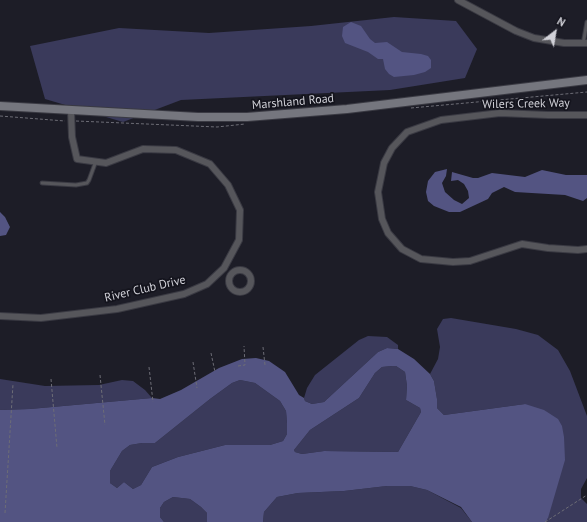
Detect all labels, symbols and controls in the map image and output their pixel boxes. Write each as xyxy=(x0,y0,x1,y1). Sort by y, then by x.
north arrow xyxy=(535,12,575,52)
text: N xyxy=(554,14,568,30)
street label: Marshland Road xyxy=(251,91,335,113)
street label: Wilers Creek Way xyxy=(482,96,570,112)
street label: River Club Drive xyxy=(103,273,187,305)

